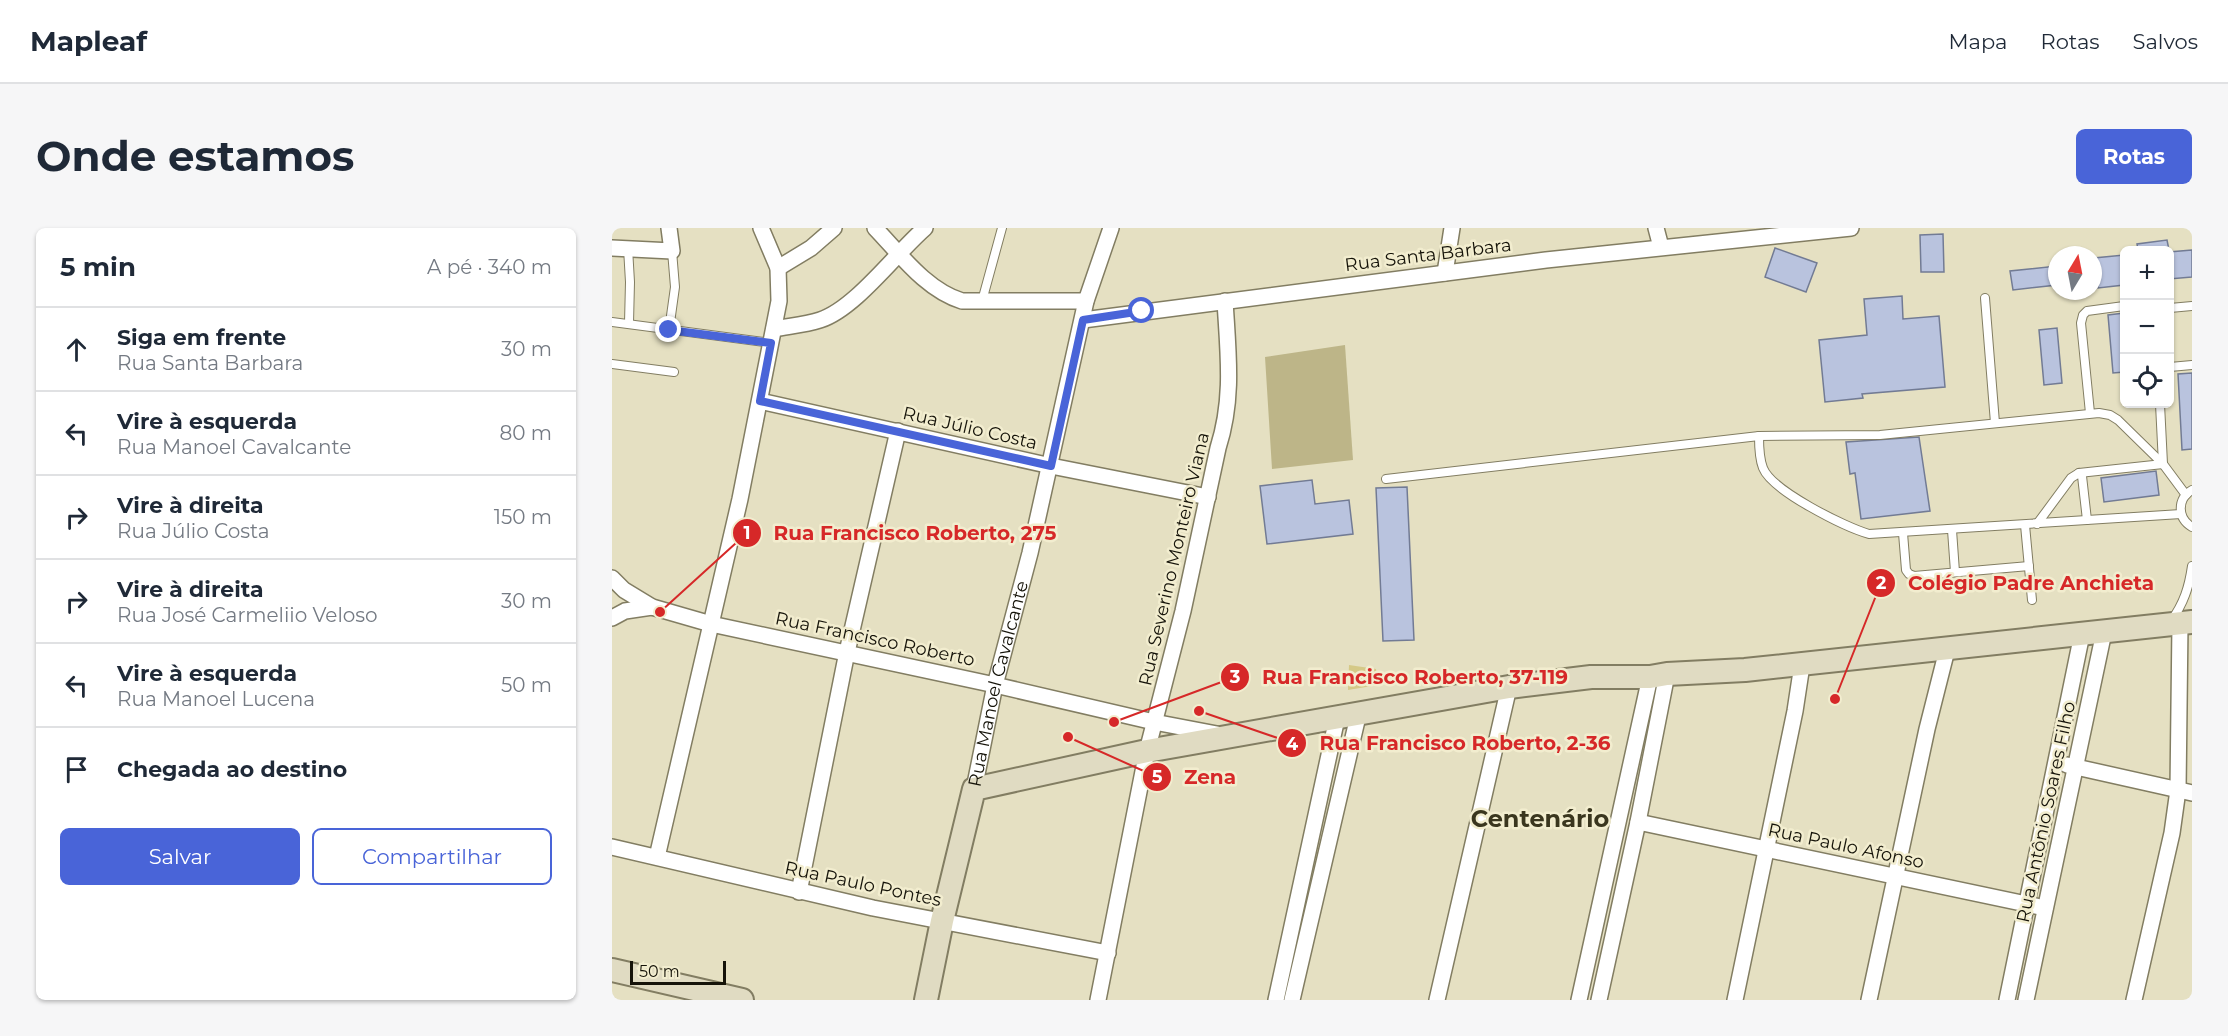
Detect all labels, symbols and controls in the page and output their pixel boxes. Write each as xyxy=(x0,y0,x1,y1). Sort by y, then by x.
text: Mapleaf xyxy=(30,24,147,58)
text: Mapa xyxy=(1948,29,2007,54)
text: Rotas xyxy=(2040,29,2100,54)
text: Salvos xyxy=(2133,29,2198,54)
button: Rotas xyxy=(2076,129,2192,184)
text: Onde estamos xyxy=(36,130,354,182)
street label: Rua Santa Barbara xyxy=(1343,234,1513,276)
north arrow xyxy=(2048,246,2102,300)
map controls xyxy=(2120,246,2174,408)
button: + xyxy=(2120,246,2174,300)
text: 5 min xyxy=(60,251,136,283)
text: A pé · 340 m xyxy=(427,255,552,279)
route start xyxy=(1128,297,1154,323)
button: − xyxy=(2120,300,2174,354)
route end xyxy=(655,316,681,342)
text: Siga em frente xyxy=(117,324,286,351)
icon: ahead xyxy=(60,333,93,366)
text: 30 m xyxy=(501,337,552,361)
text: Rua Santa Barbara xyxy=(117,351,303,375)
button: locate xyxy=(2120,354,2174,408)
street label: Rua Júlio Costa xyxy=(901,402,1039,454)
text: Vire à esquerda xyxy=(117,408,297,435)
icon: left xyxy=(60,417,93,450)
text: 80 m xyxy=(500,421,552,445)
street label: Rua Severino Monteiro Viana xyxy=(1134,430,1214,688)
text: Rua Manoel Cavalcante xyxy=(117,435,351,459)
text: Vire à direita xyxy=(117,492,264,519)
icon: right xyxy=(60,501,93,534)
text: 150 m xyxy=(494,505,552,529)
callout: Rua Francisco Roberto, 275 xyxy=(732,514,1069,552)
text: Rua Júlio Costa xyxy=(117,519,270,543)
text: Rua Francisco Roberto, 275 xyxy=(773,521,1057,545)
text: 1 xyxy=(743,522,751,544)
callout: Colégio Padre Anchieta xyxy=(1866,564,2166,602)
text: Colégio Padre Anchieta xyxy=(1908,571,2154,595)
text: 2 xyxy=(1876,572,1887,594)
text: Vire à direita xyxy=(117,576,264,603)
street label: Rua Manoel Cavalcante xyxy=(964,578,1033,789)
icon: right xyxy=(60,585,93,618)
text: 30 m xyxy=(501,589,552,613)
text: Rua José Carmeliio Veloso xyxy=(117,603,378,627)
street label: Rua Francisco Roberto xyxy=(773,607,977,671)
callout: Rua Francisco Roberto, 37-119 xyxy=(1220,658,1580,696)
text: Vire à esquerda xyxy=(117,660,297,687)
text: Rua Francisco Roberto, 37-119 xyxy=(1262,665,1568,689)
text: 3 xyxy=(1229,666,1241,688)
icon: left xyxy=(60,669,93,702)
text: 50 m xyxy=(501,673,552,697)
text: Rua Manoel Lucena xyxy=(117,687,315,711)
street label: Rua Antônio Soares Filho xyxy=(2012,699,2080,925)
callout: Rua Francisco Roberto, 2-36 xyxy=(1277,724,1622,762)
text: Rua Francisco Roberto, 2-36 xyxy=(1320,731,1611,755)
text: 4 xyxy=(1286,733,1299,755)
icon: arrive xyxy=(60,753,93,786)
text: Chegada ao destino xyxy=(117,756,347,783)
callout: Zena xyxy=(1142,758,1248,796)
text: Zena xyxy=(1184,765,1236,789)
text: 5 xyxy=(1152,766,1163,788)
district label: Centenário xyxy=(1471,804,1609,833)
street label: Rua Paulo Afonso xyxy=(1766,819,1926,873)
button: Salvar xyxy=(60,828,300,885)
button: Compartilhar xyxy=(312,828,552,885)
street label: Rua Paulo Pontes xyxy=(783,857,943,911)
scale bar xyxy=(630,958,726,986)
text: 50 m xyxy=(639,962,680,981)

